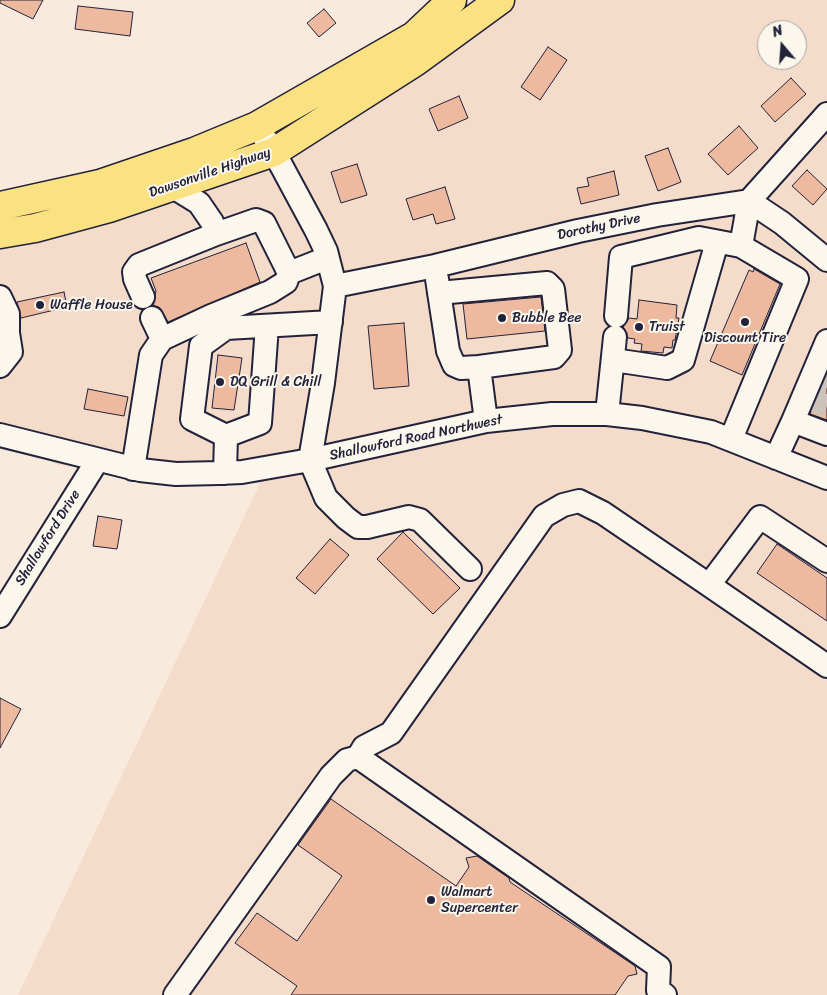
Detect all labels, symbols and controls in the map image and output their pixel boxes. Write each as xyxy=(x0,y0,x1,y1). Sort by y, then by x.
text: N xyxy=(769,18,786,45)
north arrow xyxy=(757,20,807,70)
street label: Dawsonville Highway xyxy=(147,144,273,202)
street label: Dorothy Drive xyxy=(556,210,642,244)
place label: Waffle House xyxy=(50,297,133,313)
marker: Waffle House xyxy=(34,299,46,311)
place label: Bubble Bee xyxy=(512,310,582,326)
marker: Bubble Bee xyxy=(496,312,508,324)
marker: Discount Tire xyxy=(739,316,751,328)
place label: Truist xyxy=(649,319,685,335)
marker: Truist xyxy=(633,321,645,333)
place label: Discount Tire xyxy=(704,330,786,346)
place label: DQ Grill & Chill xyxy=(230,374,321,390)
marker: DQ Grill & Chill xyxy=(214,376,226,388)
street label: Shallowford Road Northwest xyxy=(328,411,504,465)
street label: Shallowford Drive xyxy=(12,487,84,589)
place label: Walmart Supercenter xyxy=(441,884,518,916)
marker: Walmart Supercenter xyxy=(425,894,437,906)

